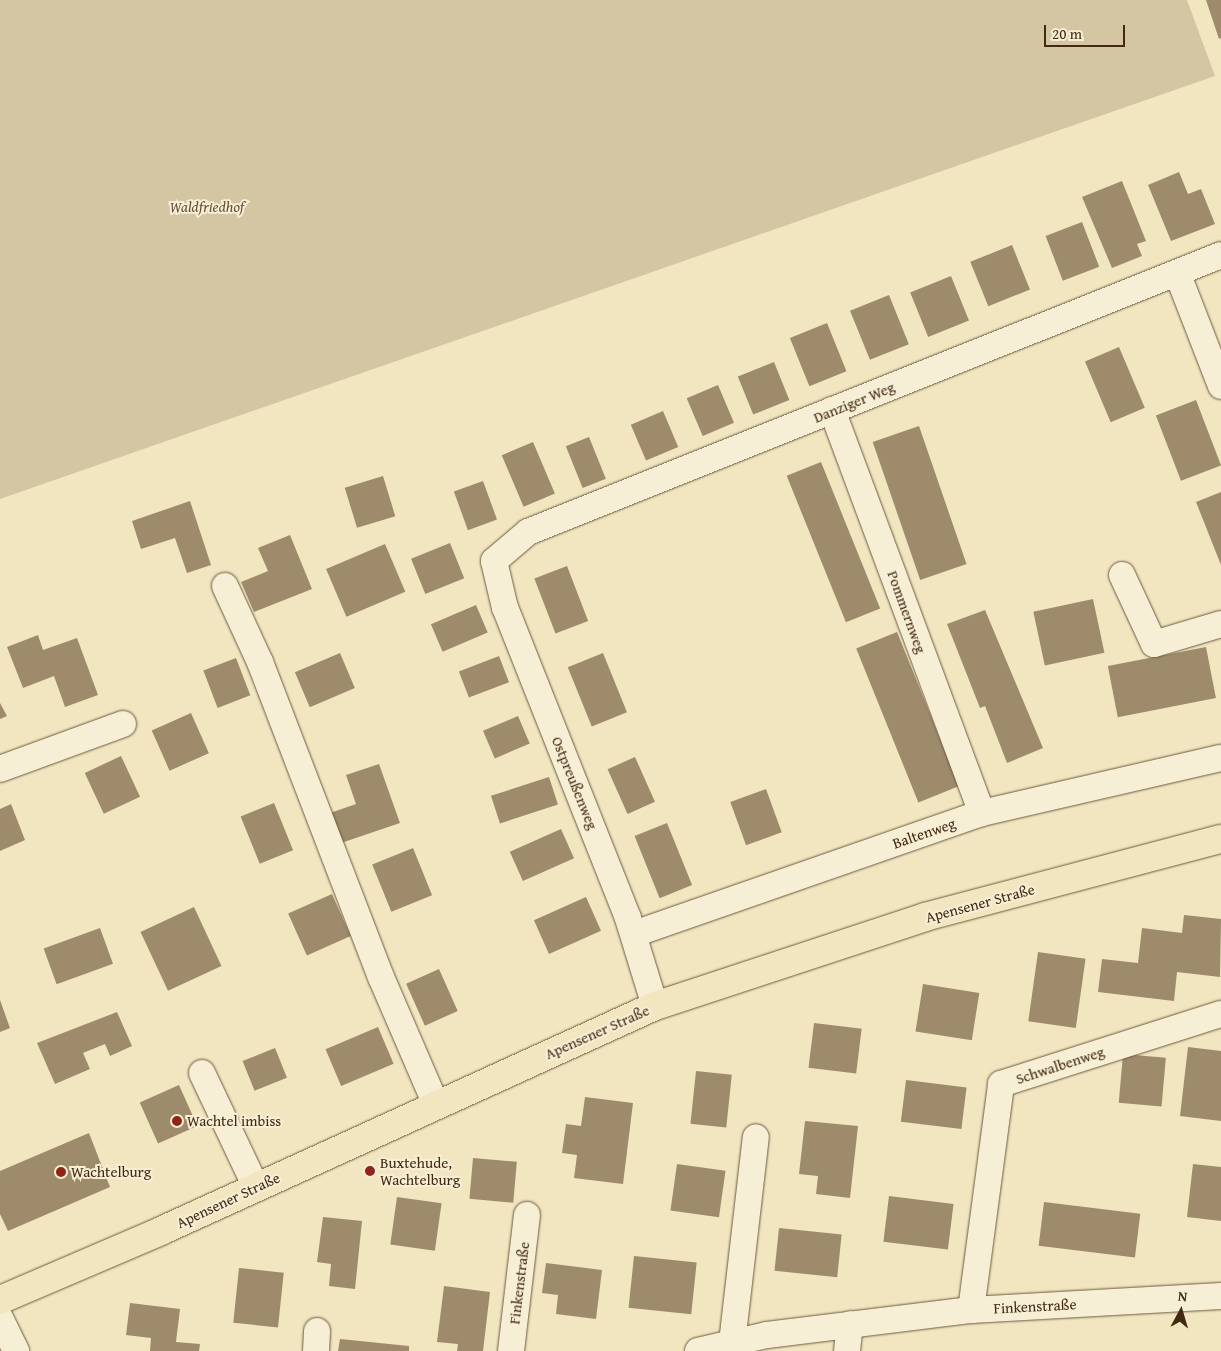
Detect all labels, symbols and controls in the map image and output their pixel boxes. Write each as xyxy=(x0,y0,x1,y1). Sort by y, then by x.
scale bar xyxy=(1046,15,1127,47)
text: 20 m xyxy=(1052,23,1082,44)
park label: Waldfriedhof xyxy=(170,198,244,216)
street label: Danziger Weg xyxy=(811,378,897,426)
street label: Pommernweg xyxy=(884,568,930,656)
street label: Ostpreußenweg xyxy=(548,734,602,832)
street label: Baltenweg xyxy=(890,814,958,852)
street label: Apensener Straße xyxy=(923,880,1037,926)
street label: Apensener Straße xyxy=(542,1001,652,1063)
street label: Schwalbenweg xyxy=(1013,1042,1107,1088)
place label: Wachtel imbiss xyxy=(187,1112,281,1130)
marker: Wachtel imbiss xyxy=(171,1115,183,1127)
place label: Buxtehude, Wachtelburg xyxy=(380,1153,460,1188)
place label: Wachtelburg xyxy=(71,1163,151,1181)
marker: Buxtehude, Wachtelburg xyxy=(364,1165,376,1177)
marker: Wachtelburg xyxy=(55,1166,67,1178)
street label: Apensener Straße xyxy=(173,1168,283,1232)
street label: Finkenstraße xyxy=(505,1241,533,1325)
north arrow xyxy=(1156,1286,1206,1336)
text: N xyxy=(1177,1286,1188,1307)
street label: Finkenstraße xyxy=(993,1295,1077,1317)

